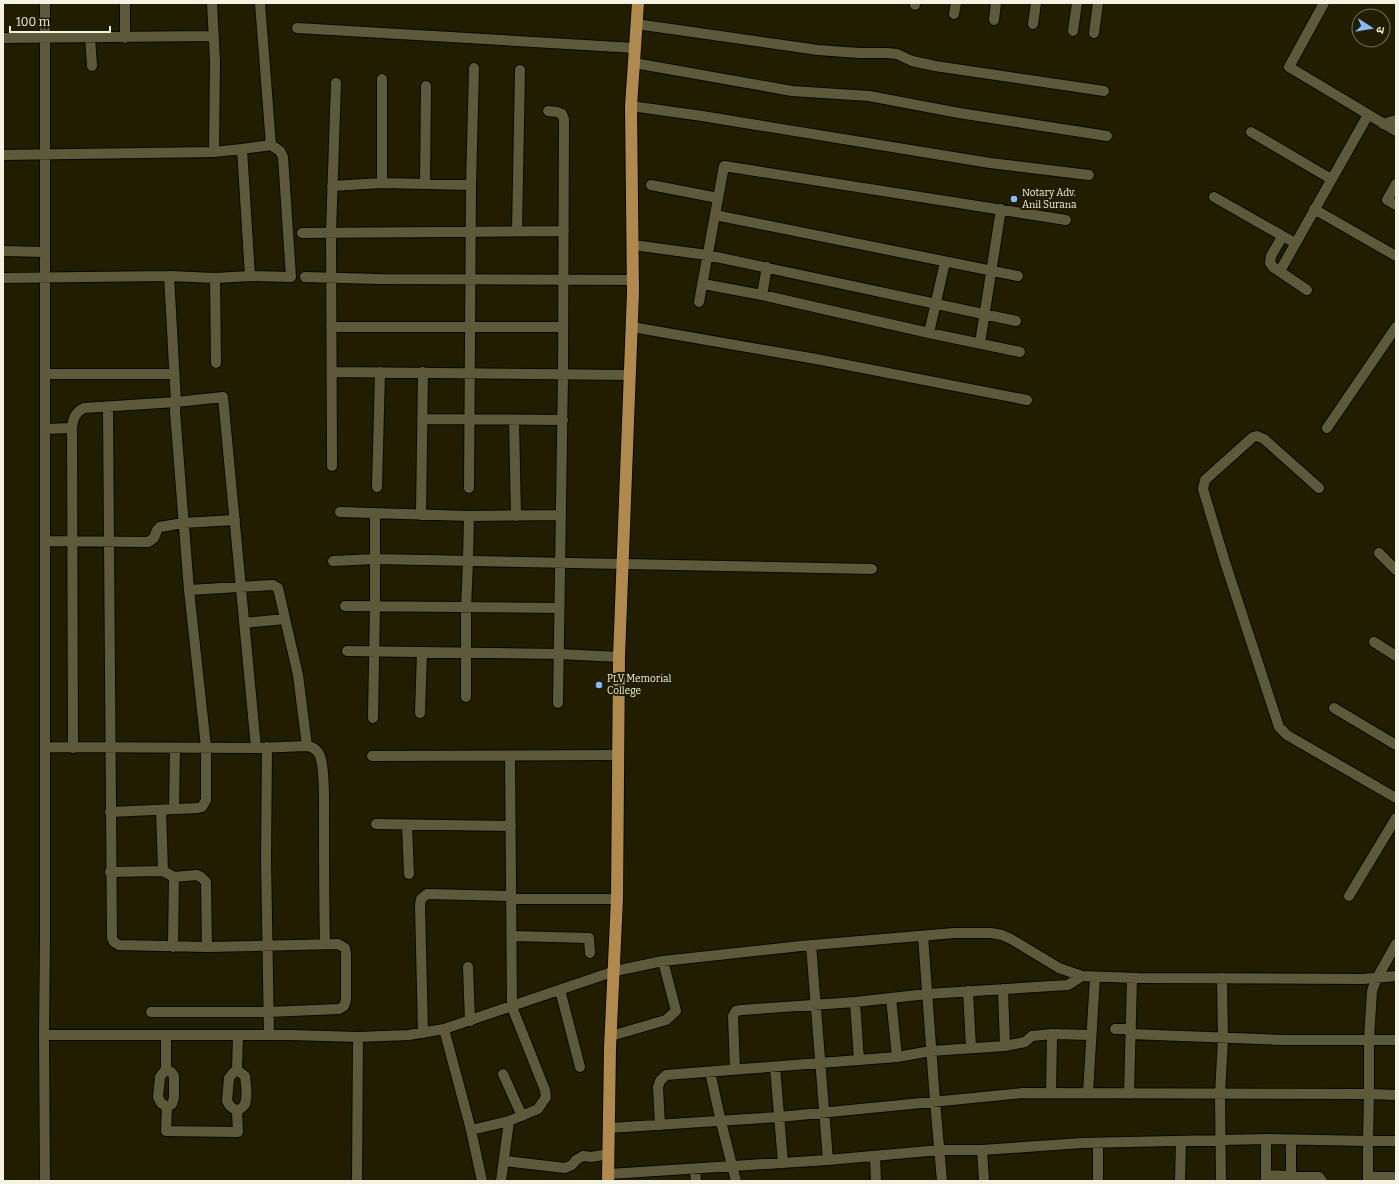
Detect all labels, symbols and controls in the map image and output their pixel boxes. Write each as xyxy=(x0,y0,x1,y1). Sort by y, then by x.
scale bar xyxy=(10,8,110,34)
north arrow xyxy=(1351,8,1391,48)
text: 100 m xyxy=(16,15,51,29)
text: उ xyxy=(1373,25,1387,35)
place label: Notary Adv. Anil Surana xyxy=(1022,187,1077,211)
marker: Notary Adv. Anil Surana xyxy=(1009,194,1019,204)
place label: PLV Memorial College xyxy=(607,673,671,697)
marker: PLV Memorial College xyxy=(594,680,604,690)

